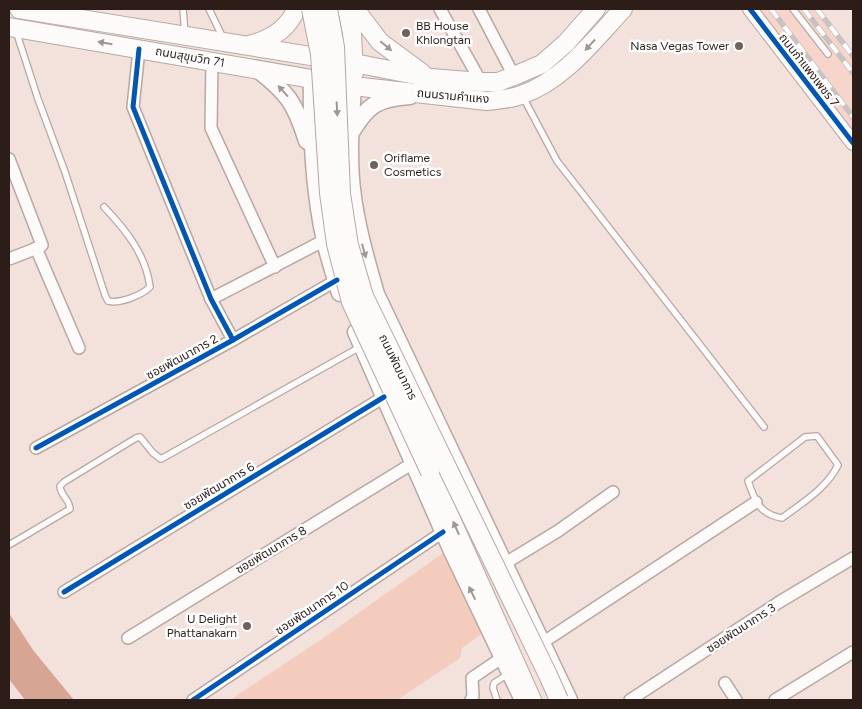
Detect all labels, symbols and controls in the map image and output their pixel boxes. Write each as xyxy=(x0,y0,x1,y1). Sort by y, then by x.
place label: BB House Khlongtan xyxy=(416,19,471,47)
marker: BB House Khlongtan xyxy=(400,27,412,39)
street label: ถนนกำแพงเพชร 7 xyxy=(776,31,842,110)
one-way arrow xyxy=(584,38,595,51)
one-way arrow xyxy=(97,39,113,47)
place label: Nasa Vegas Tower xyxy=(630,39,729,53)
marker: Nasa Vegas Tower xyxy=(733,40,745,52)
one-way arrow xyxy=(379,41,392,52)
street label: ถนนสุขุมวิท 71 xyxy=(154,44,226,70)
one-way arrow xyxy=(277,85,288,98)
street label: ถนนรามคำแหง xyxy=(416,86,490,106)
one-way arrow xyxy=(334,101,342,117)
place label: Oriflame Cosmetics xyxy=(384,151,442,179)
marker: Oriflame Cosmetics xyxy=(368,159,380,171)
one-way arrow xyxy=(361,243,369,258)
street label: ซอยพัฒนาการ 2 xyxy=(144,332,220,382)
street label: ถนนพัฒนาการ xyxy=(376,332,420,402)
street label: ซอยพัฒนาการ 6 xyxy=(181,459,257,513)
one-way arrow xyxy=(451,521,459,535)
street label: ซอยพัฒนาการ 8 xyxy=(233,523,309,577)
street label: ซอยพัฒนาการ 10 xyxy=(273,578,352,638)
one-way arrow xyxy=(468,586,476,600)
street label: ซอยพัฒนาการ 3 xyxy=(704,600,778,656)
place label: U Delight Phattanakarn xyxy=(167,612,237,640)
marker: U Delight Phattanakarn xyxy=(241,620,253,632)

